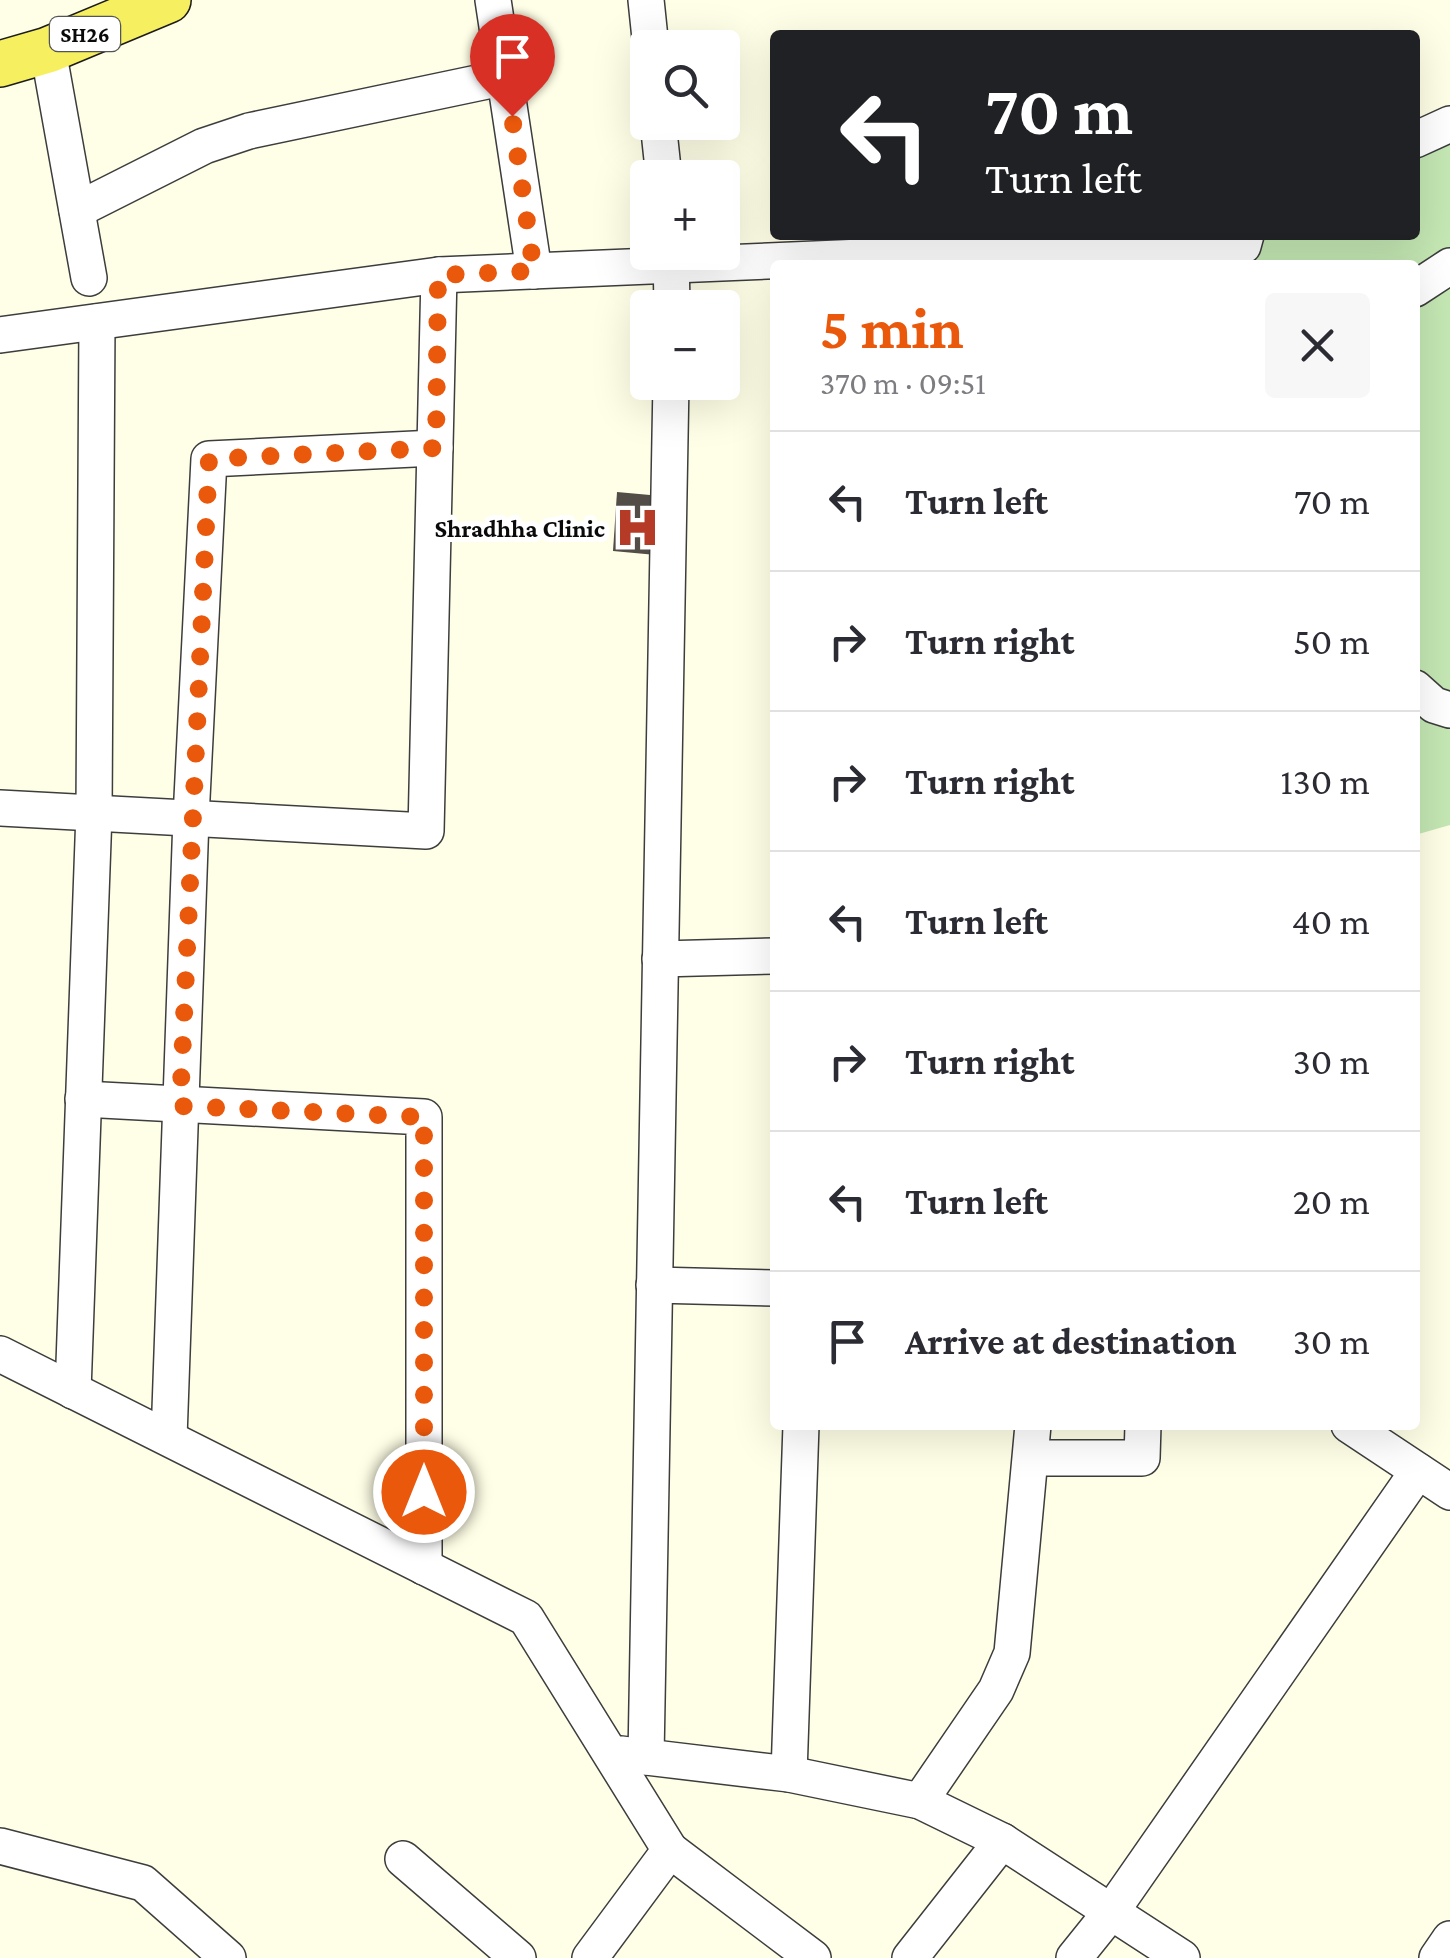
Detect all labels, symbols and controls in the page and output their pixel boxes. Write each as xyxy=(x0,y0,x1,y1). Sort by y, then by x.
pin xyxy=(470,14,555,117)
road number: SH26 xyxy=(50,17,120,51)
icon: arrive xyxy=(485,29,540,84)
map controls xyxy=(630,30,740,400)
button: search xyxy=(630,30,740,140)
icon: left xyxy=(820,70,950,200)
text: 70 m xyxy=(985,71,1133,149)
text: Turn left xyxy=(985,153,1142,203)
button: + xyxy=(630,160,740,270)
button: − xyxy=(630,290,740,400)
button: close xyxy=(1265,293,1370,398)
text: 5 min xyxy=(820,294,964,361)
text: 370 m · 09:51 xyxy=(820,365,986,401)
icon: left xyxy=(820,474,875,529)
text: Turn left xyxy=(905,480,1048,522)
text: 70 m xyxy=(1294,480,1370,522)
hospital icon: Shradhha Clinic xyxy=(614,504,662,552)
place label: Shradhha Clinic xyxy=(435,515,605,542)
icon: right xyxy=(820,614,875,669)
text: Turn right xyxy=(905,620,1074,662)
text: 50 m xyxy=(1293,620,1370,662)
icon: right xyxy=(820,754,875,809)
text: Turn right xyxy=(905,760,1074,802)
text: 130 m xyxy=(1280,760,1370,802)
icon: left xyxy=(820,894,875,949)
text: Turn left xyxy=(905,900,1048,942)
text: 40 m xyxy=(1291,900,1370,942)
icon: right xyxy=(820,1034,875,1089)
text: Turn right xyxy=(905,1040,1074,1082)
text: 30 m xyxy=(1293,1040,1370,1082)
icon: left xyxy=(820,1174,875,1229)
text: Turn left xyxy=(905,1180,1048,1222)
text: 20 m xyxy=(1293,1180,1370,1222)
icon: arrive xyxy=(820,1314,875,1369)
text: Arrive at destination xyxy=(905,1320,1237,1362)
text: 30 m xyxy=(1293,1320,1370,1362)
position arrow xyxy=(372,1440,476,1544)

